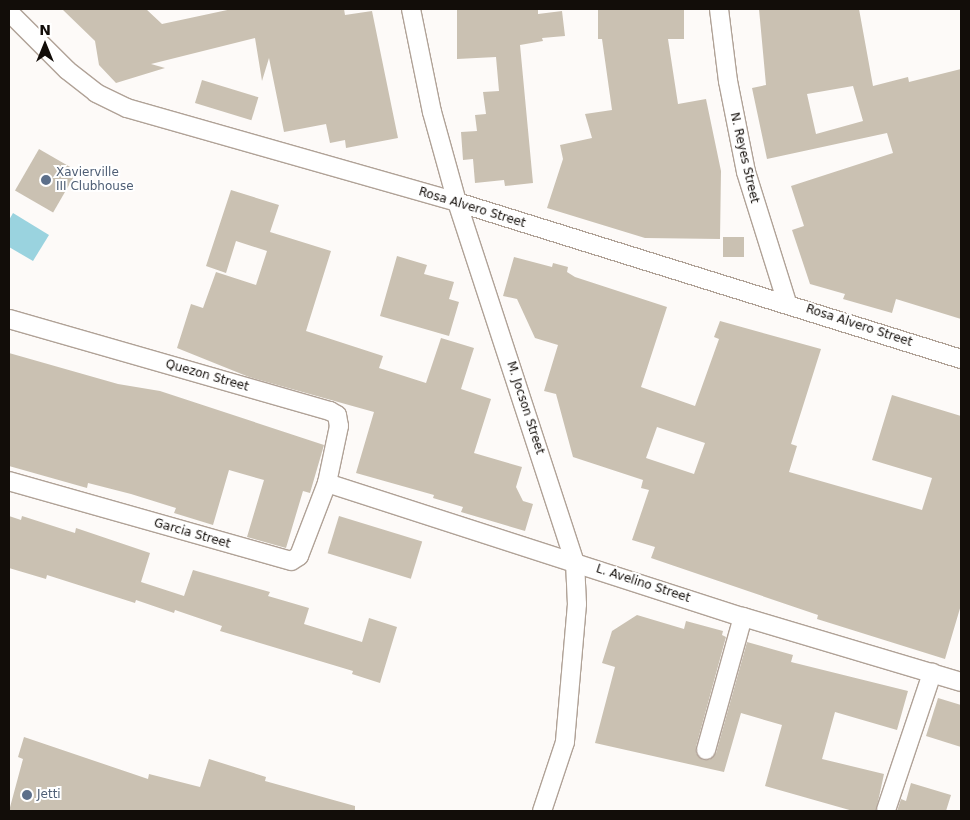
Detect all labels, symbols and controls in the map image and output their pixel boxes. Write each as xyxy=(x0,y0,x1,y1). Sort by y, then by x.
north arrow xyxy=(20,20,70,70)
text: N xyxy=(39,22,51,38)
street label: N. Reyes Street xyxy=(727,111,761,205)
place label: Xavierville III Clubhouse xyxy=(56,166,134,194)
marker: Xavierville III Clubhouse xyxy=(40,174,52,186)
street label: Rosa Alvero Street xyxy=(417,185,527,231)
street label: Rosa Alvero Street xyxy=(804,302,914,350)
street label: Quezon Street xyxy=(164,357,250,395)
street label: M. Jocson Street xyxy=(503,360,547,456)
street label: Garcia Street xyxy=(152,516,232,552)
street label: L. Avelino Street xyxy=(594,562,692,606)
place label: Jetti xyxy=(37,788,61,802)
marker: Jetti xyxy=(21,789,33,801)

